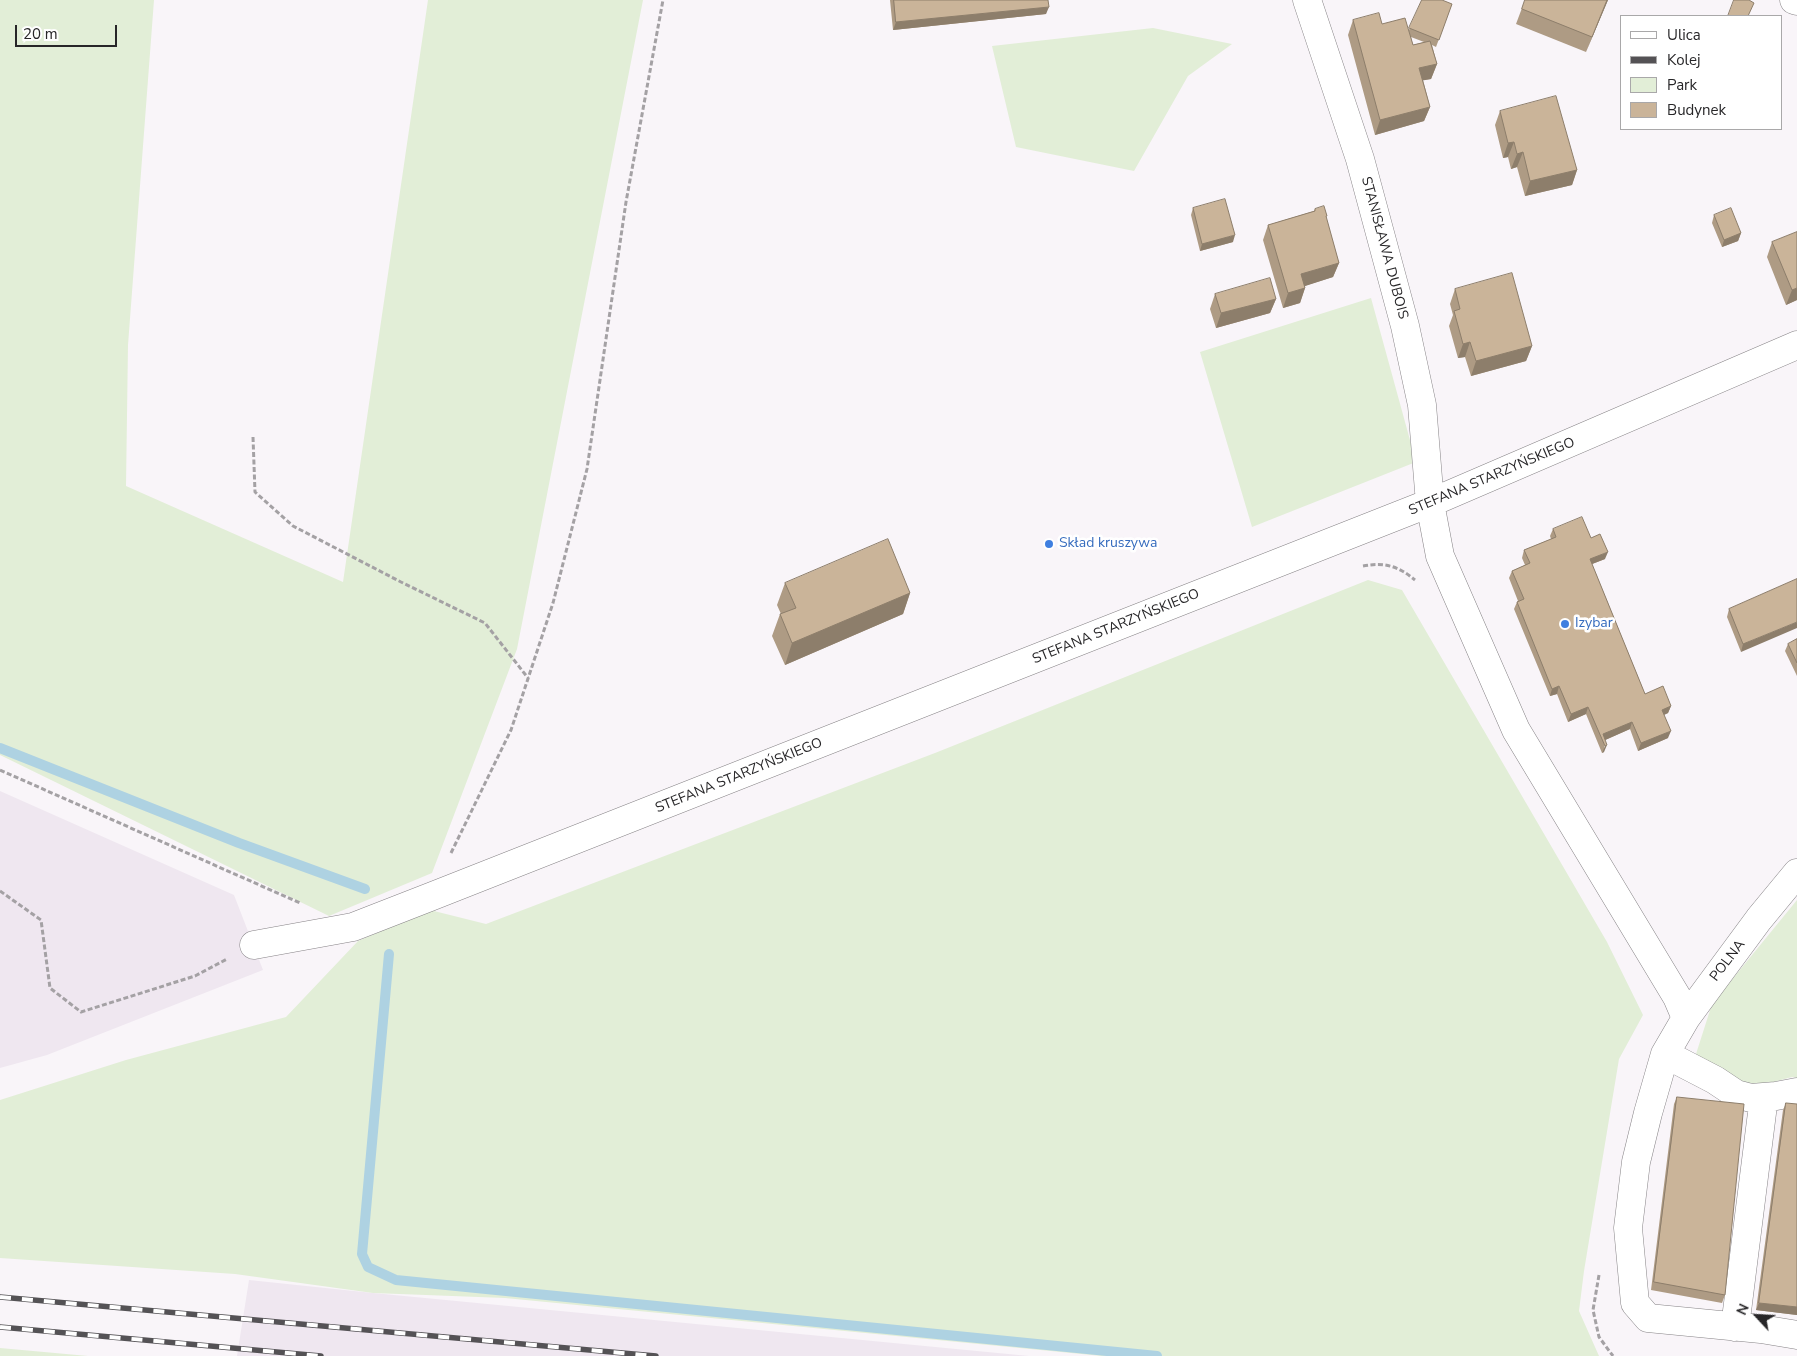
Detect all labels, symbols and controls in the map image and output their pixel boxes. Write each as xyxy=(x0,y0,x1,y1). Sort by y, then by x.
scale bar xyxy=(18,15,120,47)
legend xyxy=(1620,15,1782,130)
text: 20 m xyxy=(23,24,58,44)
text: Ulica xyxy=(1667,25,1701,45)
text: Kolej xyxy=(1667,50,1700,70)
text: Park xyxy=(1667,75,1697,95)
text: Budynek xyxy=(1667,100,1726,120)
street label: STANISŁAWA DUBOIS xyxy=(1357,175,1411,321)
street label: STEFANA STARZYŃSKIEGO xyxy=(1406,434,1578,520)
place label: Skład kruszywa xyxy=(1059,536,1157,552)
marker: Skład kruszywa xyxy=(1043,538,1055,550)
street label: STEFANA STARZYŃSKIEGO xyxy=(1030,586,1202,668)
place label: Izybar xyxy=(1575,616,1613,632)
marker: Izybar xyxy=(1559,618,1571,630)
street label: STEFANA STARZYŃSKIEGO xyxy=(653,735,825,817)
street label: POLNA xyxy=(1707,937,1749,985)
north arrow xyxy=(1732,1291,1782,1341)
text: N xyxy=(1732,1301,1754,1318)

